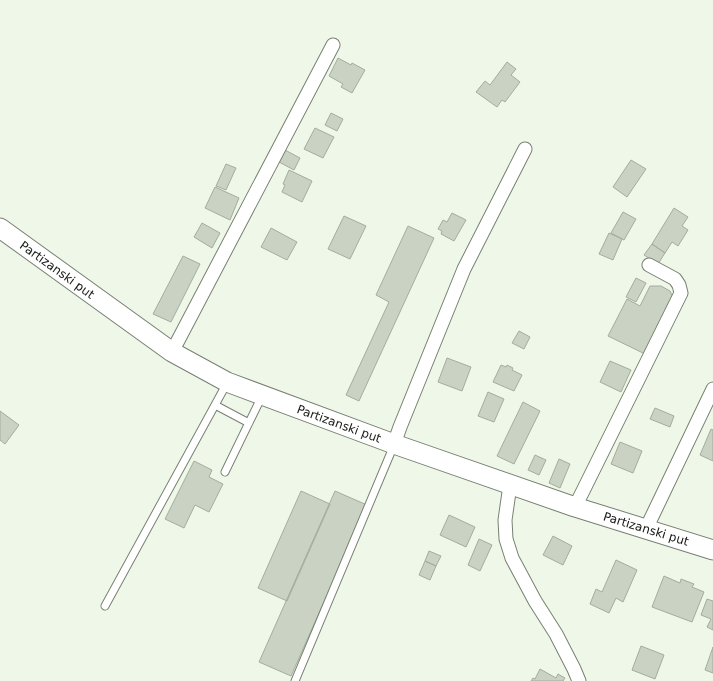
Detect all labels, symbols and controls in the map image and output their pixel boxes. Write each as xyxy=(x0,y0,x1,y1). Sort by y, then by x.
street label: Partizanski put xyxy=(17,238,97,302)
street label: Partizanski put xyxy=(295,402,383,446)
street label: Partizanski put xyxy=(602,509,691,549)

